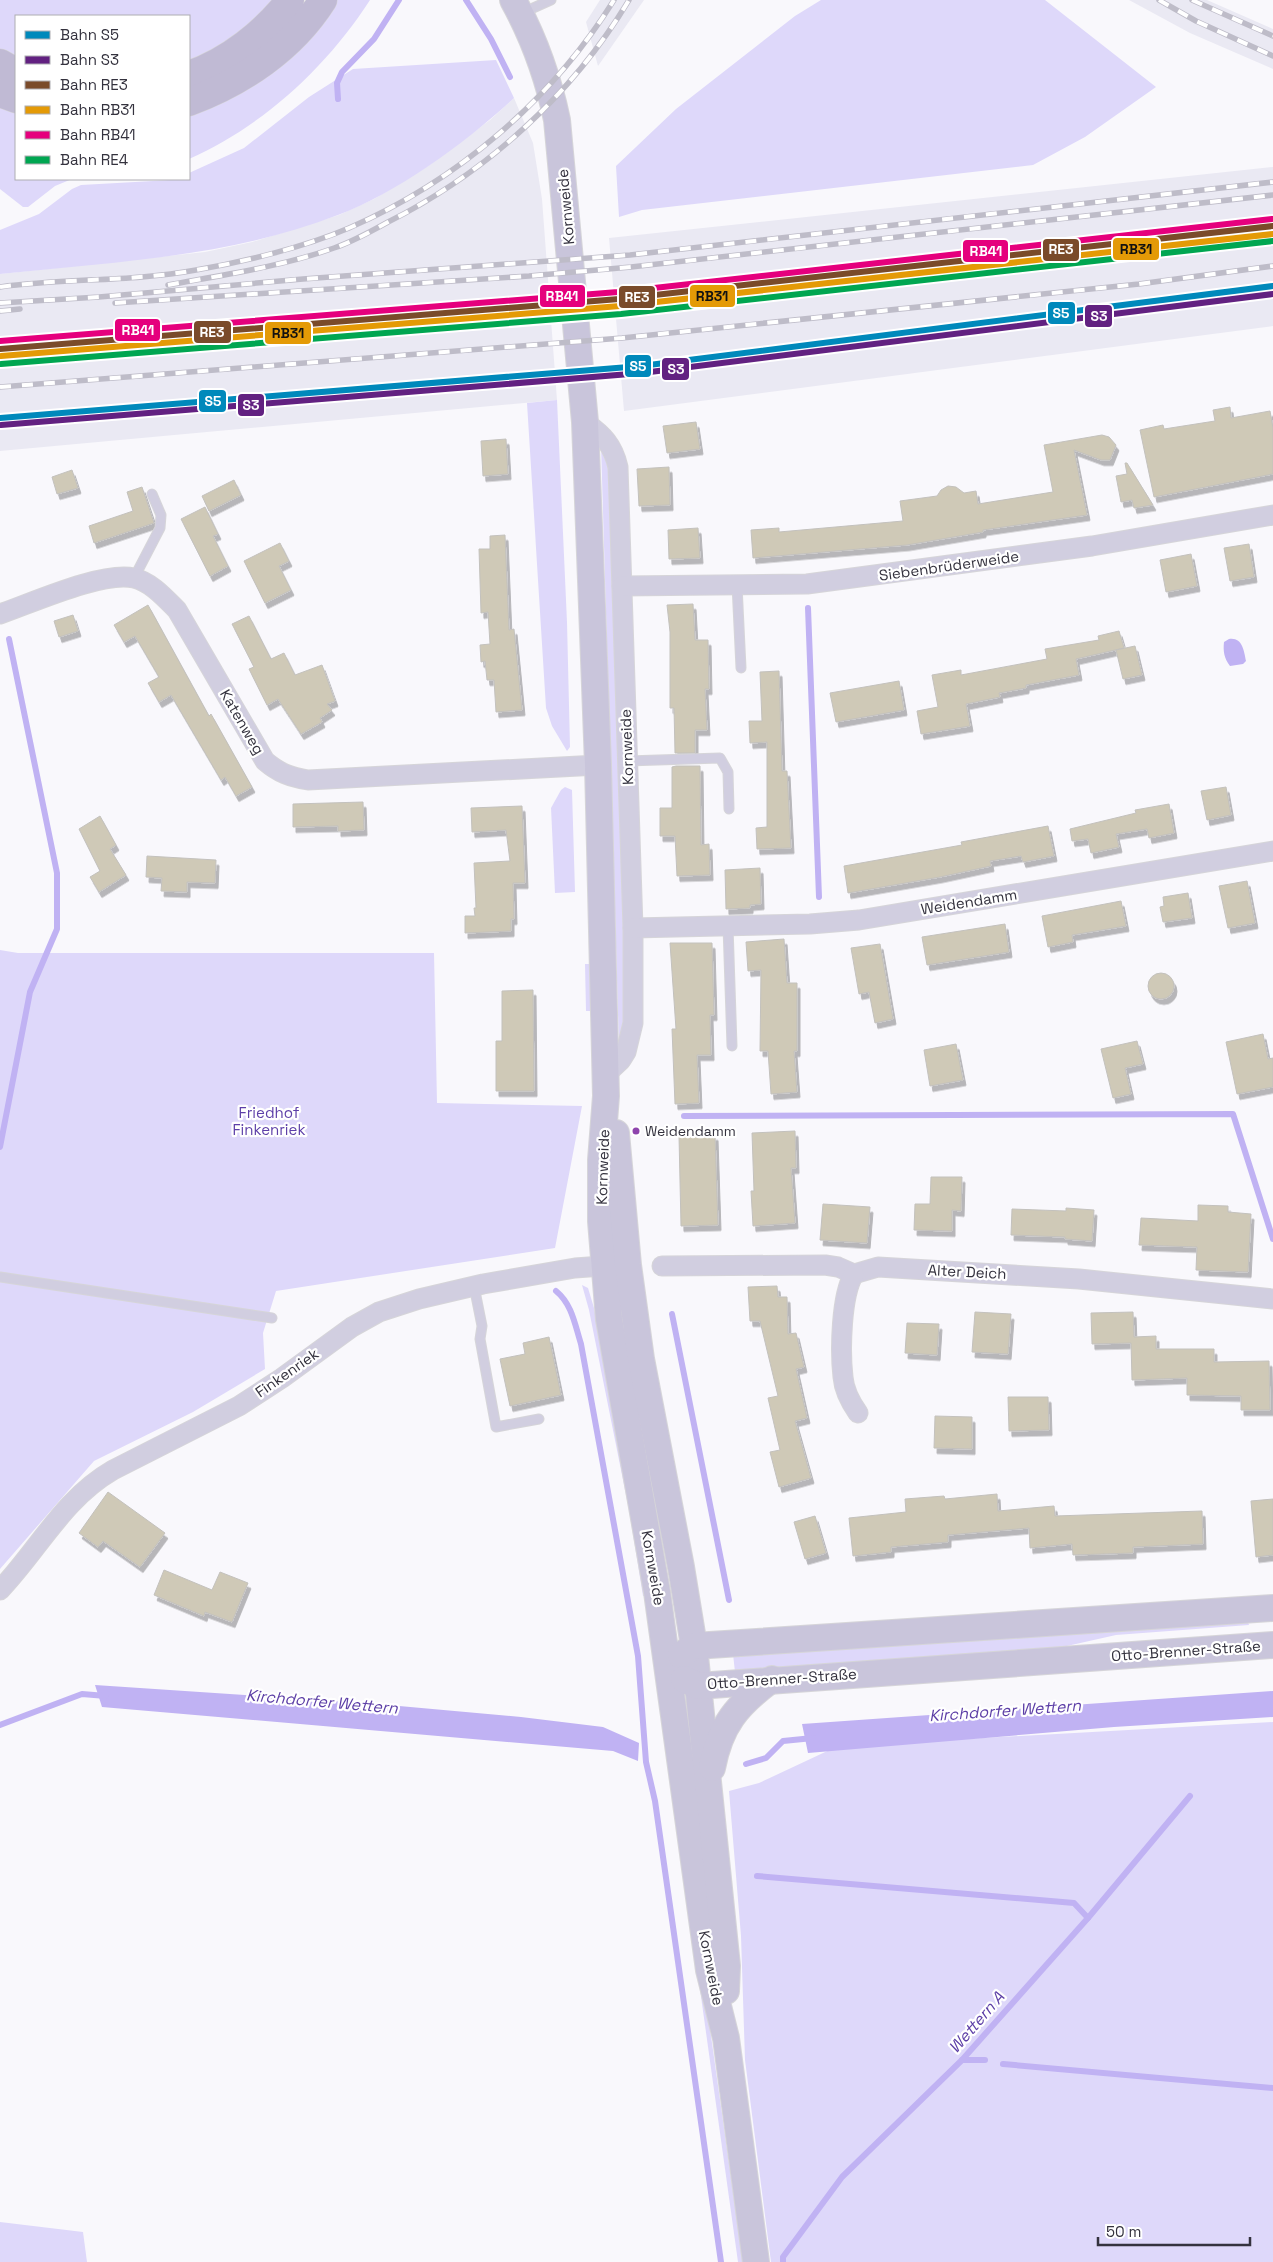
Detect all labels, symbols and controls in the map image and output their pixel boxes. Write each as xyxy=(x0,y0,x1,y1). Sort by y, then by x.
legend xyxy=(15,15,190,180)
text: Bahn S5 xyxy=(60,25,119,44)
text: Bahn S3 xyxy=(60,50,119,69)
text: Bahn RE3 xyxy=(60,75,128,94)
text: Bahn RB31 xyxy=(60,100,135,119)
text: Bahn RB41 xyxy=(60,125,135,144)
text: Bahn RE4 xyxy=(60,150,128,169)
street label: Kornweide xyxy=(553,168,578,246)
line badge: RB31 xyxy=(1112,237,1160,261)
line badge: RE3 xyxy=(1042,238,1080,262)
line badge: RB41 xyxy=(962,239,1009,263)
text: RE3 xyxy=(1048,240,1074,258)
text: RB31 xyxy=(1120,240,1152,258)
text: RB41 xyxy=(970,242,1002,260)
line badge: RB41 xyxy=(539,284,586,308)
line badge: RB31 xyxy=(689,284,736,308)
line badge: RE3 xyxy=(618,285,656,309)
text: RB41 xyxy=(546,287,578,305)
text: RB31 xyxy=(696,287,728,305)
text: RE3 xyxy=(624,288,650,306)
line badge: S5 xyxy=(1047,301,1076,325)
text: S5 xyxy=(1053,304,1069,322)
line badge: S3 xyxy=(1084,304,1113,328)
text: S3 xyxy=(1091,307,1108,325)
line badge: RB41 xyxy=(114,318,161,342)
line badge: RE3 xyxy=(193,320,232,344)
text: RB41 xyxy=(122,321,154,339)
line badge: RB31 xyxy=(264,321,312,345)
text: RE3 xyxy=(199,323,225,341)
text: RB31 xyxy=(272,324,304,342)
line badge: S5 xyxy=(624,354,652,378)
text: S5 xyxy=(630,357,646,375)
line badge: S3 xyxy=(661,357,690,381)
text: S3 xyxy=(668,360,685,378)
line badge: S5 xyxy=(198,389,227,413)
text: S5 xyxy=(205,392,221,410)
line badge: S3 xyxy=(237,393,265,417)
text: S3 xyxy=(243,396,260,414)
street label: Siebenbrüderweide xyxy=(878,546,1020,585)
street label: Katenweg xyxy=(216,686,269,758)
street label: Kornweide xyxy=(616,709,637,785)
street label: Weidendamm xyxy=(919,885,1018,918)
park label: Friedhof Finkenriek xyxy=(233,1103,306,1139)
place label: Weidendamm xyxy=(645,1122,736,1140)
marker: Weidendamm xyxy=(631,1126,641,1136)
street label: Kornweide xyxy=(592,1129,613,1205)
street label: Alter Deich xyxy=(927,1260,1007,1283)
street label: Finkenriek xyxy=(251,1344,322,1401)
street label: Kornweide xyxy=(638,1529,669,1607)
street label: Otto-Brenner-Straße xyxy=(1111,1636,1262,1665)
street label: Otto-Brenner-Straße xyxy=(707,1664,858,1693)
water label: Kirchdorfer Wettern xyxy=(245,1684,400,1719)
water label: Kirchdorfer Wettern xyxy=(928,1695,1083,1726)
street label: Kornweide xyxy=(695,1929,728,2007)
water label: Wettern A xyxy=(944,1987,1009,2058)
scale bar xyxy=(1098,2214,1250,2246)
text: 50 m xyxy=(1106,2222,1141,2241)

